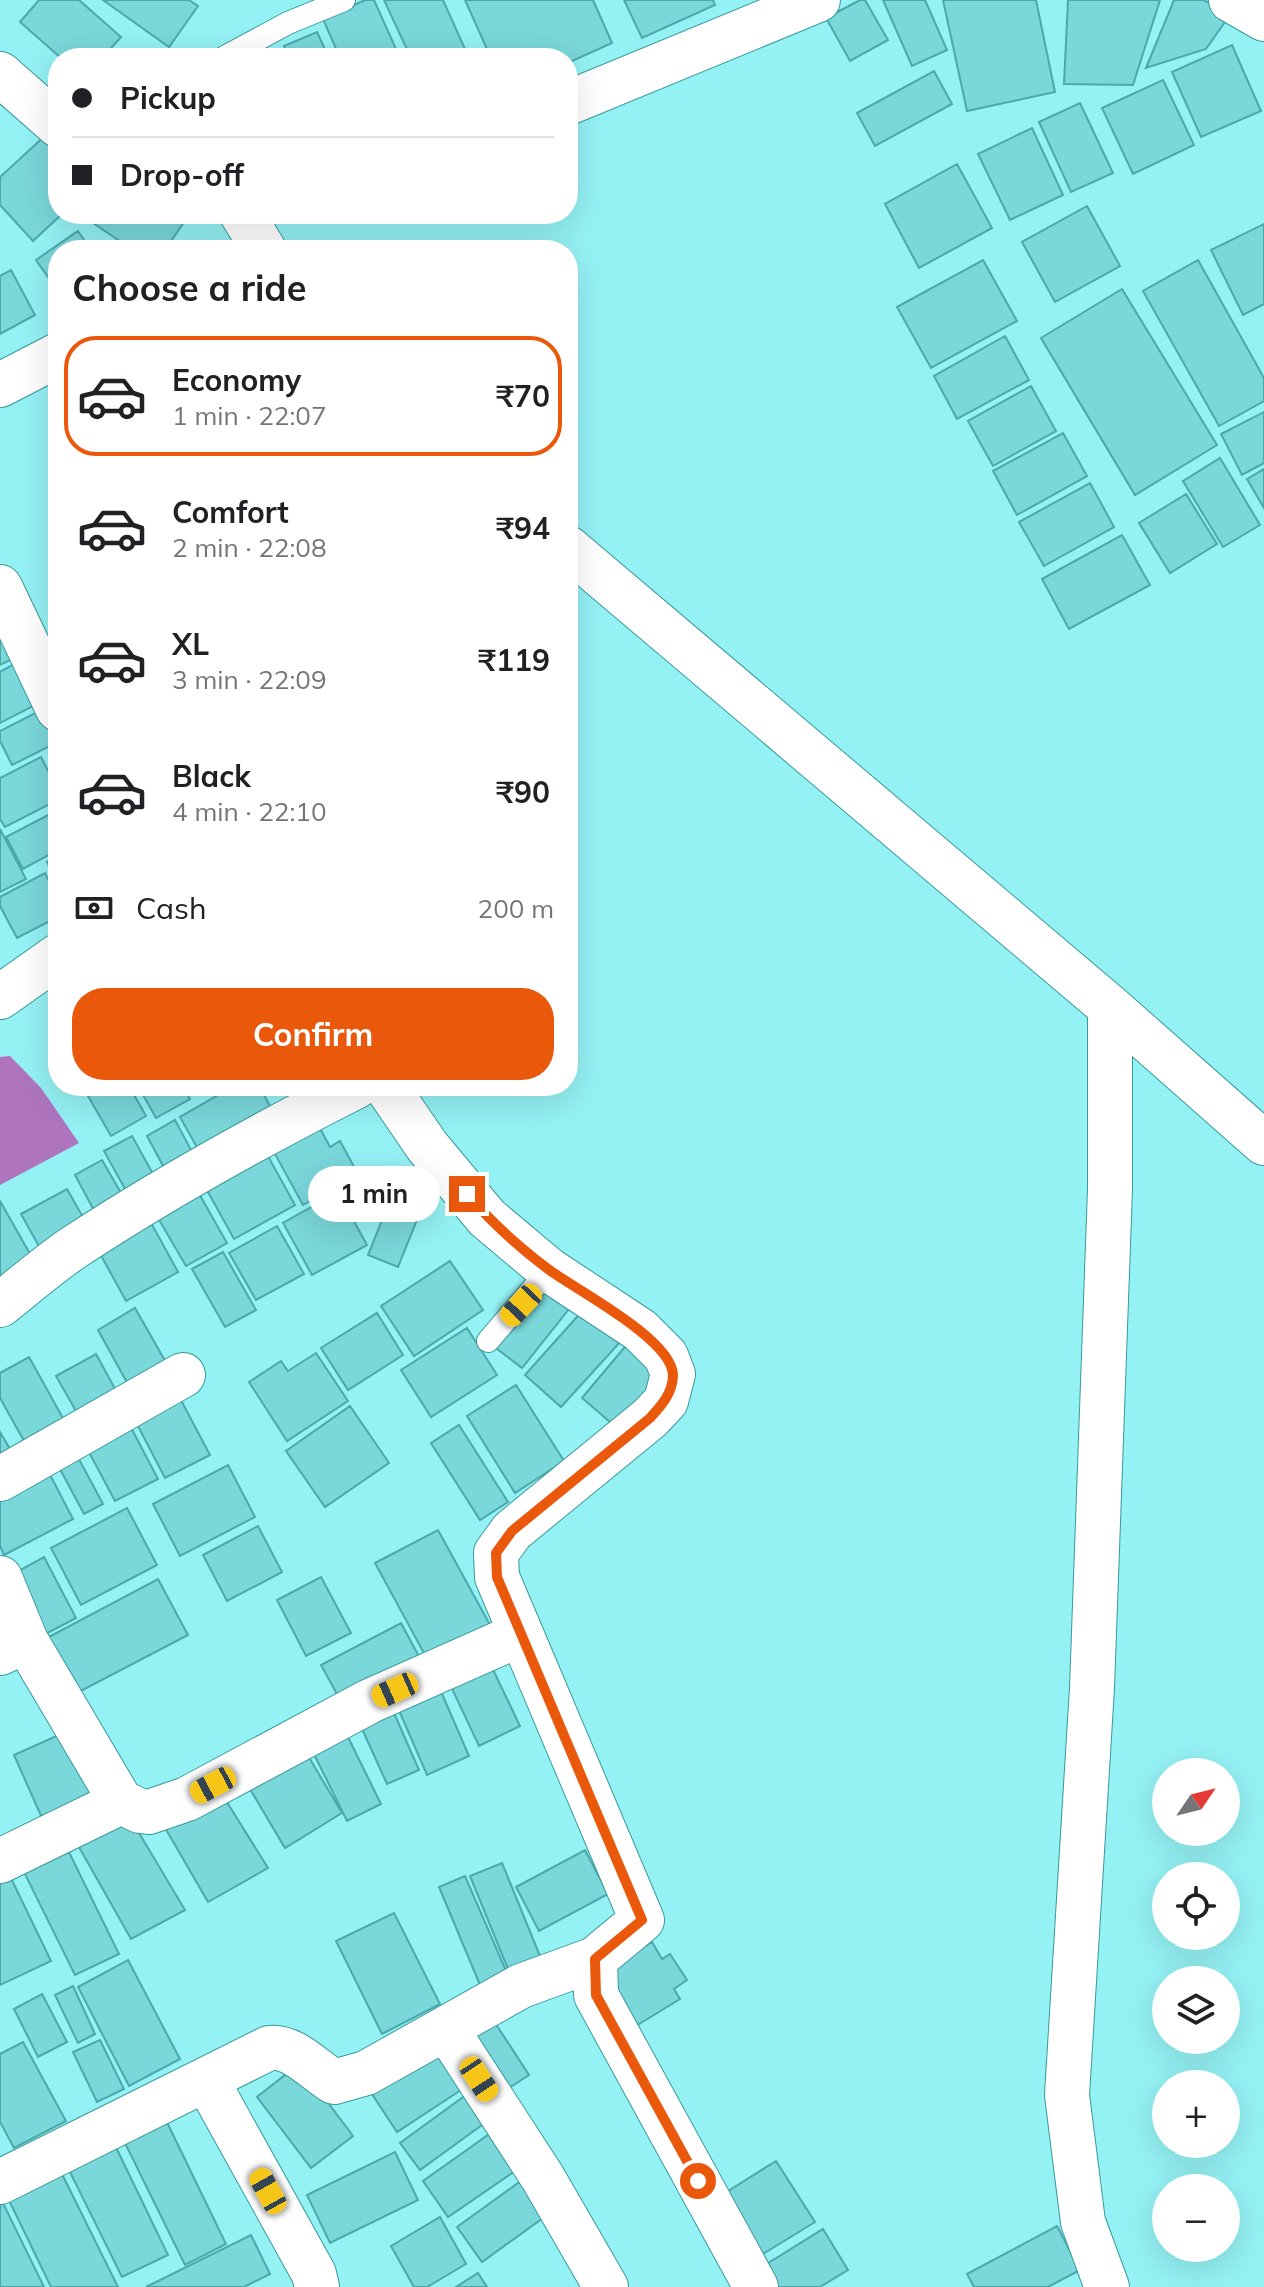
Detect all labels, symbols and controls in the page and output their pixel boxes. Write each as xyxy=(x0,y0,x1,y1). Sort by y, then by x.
text: Pickup xyxy=(120,79,216,117)
text: Drop-off xyxy=(120,156,244,194)
text: Choose a ride xyxy=(72,265,306,310)
icon: car xyxy=(76,360,148,432)
text: Economy xyxy=(172,361,301,399)
text: ₹70 xyxy=(496,377,550,415)
text: 1 min · 22:07 xyxy=(172,399,327,432)
icon: car xyxy=(76,492,148,564)
text: Comfort xyxy=(172,493,289,531)
text: ₹94 xyxy=(496,509,550,547)
text: 2 min · 22:08 xyxy=(172,531,327,564)
icon: car xyxy=(76,624,148,696)
text: XL xyxy=(172,625,209,663)
text: ₹119 xyxy=(478,641,550,679)
text: 3 min · 22:09 xyxy=(172,663,327,696)
icon: car xyxy=(76,756,148,828)
text: Black xyxy=(172,757,251,795)
text: ₹90 xyxy=(496,773,550,811)
text: 4 min · 22:10 xyxy=(172,795,327,828)
icon: cash xyxy=(72,886,116,930)
text: Cash xyxy=(136,889,207,927)
text: 200 m xyxy=(478,892,554,925)
button: Confirm xyxy=(72,988,554,1080)
callout: 1 min xyxy=(307,1166,439,1222)
route end xyxy=(449,1176,485,1212)
text: 1 min xyxy=(340,1177,408,1210)
car xyxy=(496,1279,546,1331)
car xyxy=(368,1669,422,1711)
north arrow xyxy=(1152,1758,1240,1846)
map controls xyxy=(1152,1758,1240,2262)
car xyxy=(186,1763,240,1807)
button: locate xyxy=(1152,1862,1240,1950)
button: layers xyxy=(1152,1966,1240,2054)
car xyxy=(456,2052,502,2106)
button: + xyxy=(1152,2070,1240,2158)
route start xyxy=(680,2163,716,2199)
car xyxy=(246,2164,290,2218)
button: − xyxy=(1152,2174,1240,2262)

